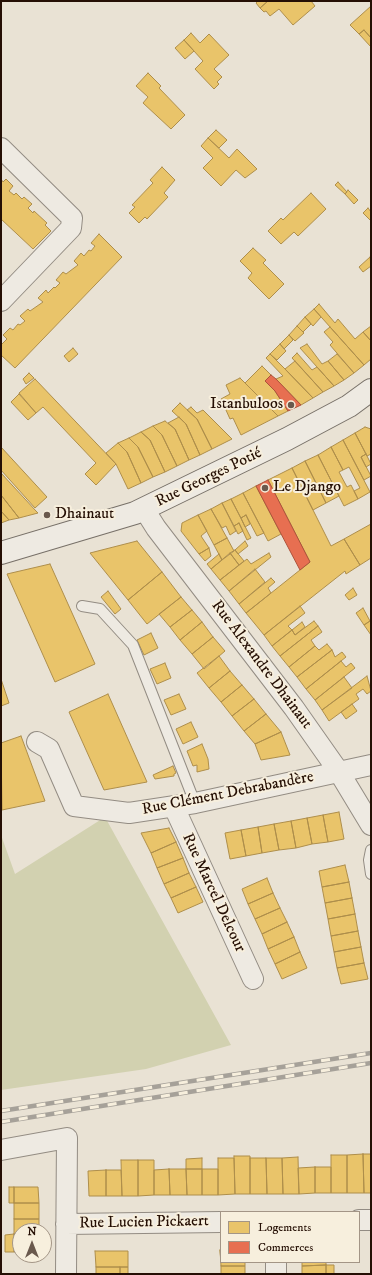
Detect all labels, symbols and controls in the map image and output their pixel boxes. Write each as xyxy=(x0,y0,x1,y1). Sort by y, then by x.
place label: Istanbuloos xyxy=(210,395,283,415)
marker: Istanbuloos xyxy=(286,400,296,410)
street label: Rue Georges Potié xyxy=(153,444,265,512)
place label: Le Django xyxy=(273,478,341,498)
marker: Le Django xyxy=(260,483,270,493)
place label: Dhainaut xyxy=(55,505,114,525)
marker: Dhainaut xyxy=(42,510,52,520)
street label: Rue Alexandre Dhainaut xyxy=(206,597,316,733)
street label: Rue Clément Debrabandère xyxy=(141,768,315,820)
street label: Rue Marcel Delcour xyxy=(177,830,249,956)
legend xyxy=(220,1211,360,1263)
street label: Rue Lucien Pickaert xyxy=(79,1212,209,1234)
text: Logements xyxy=(258,1220,311,1235)
north arrow xyxy=(12,1223,52,1263)
text: N xyxy=(27,1225,37,1239)
text: Commerces xyxy=(258,1240,313,1255)

